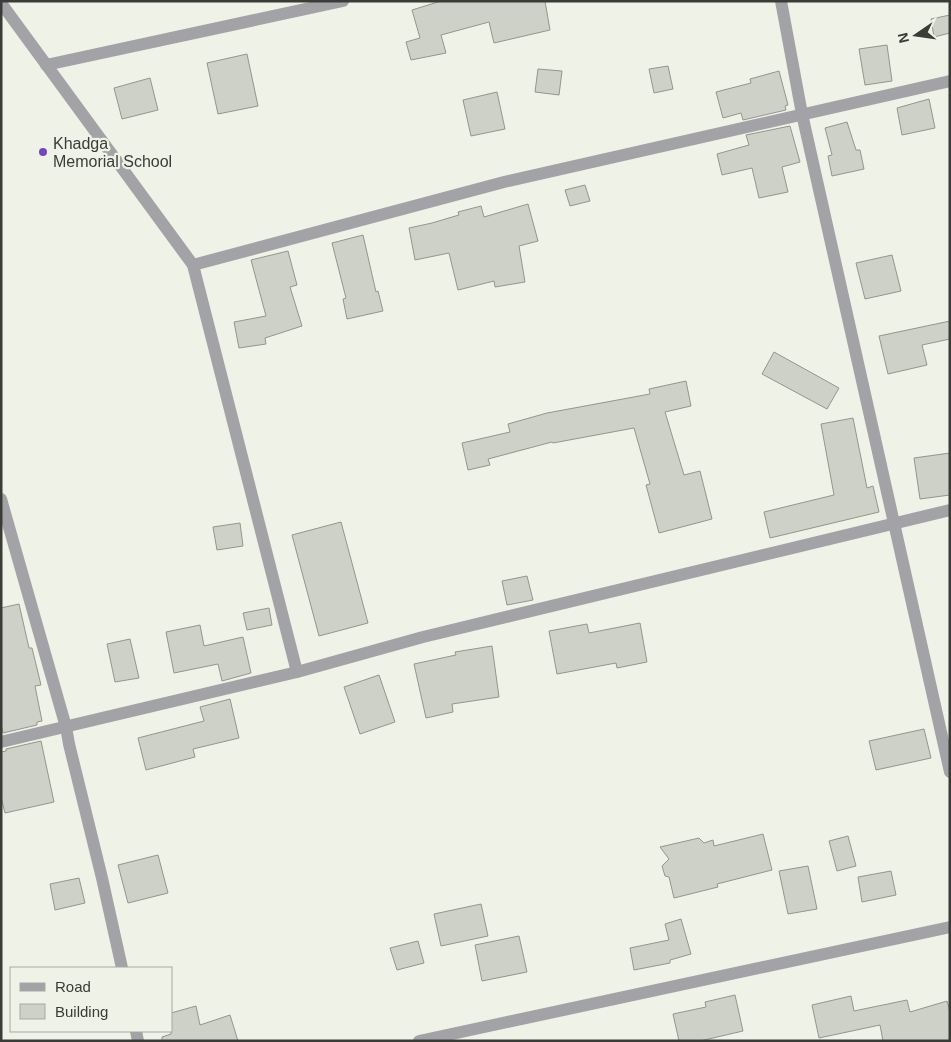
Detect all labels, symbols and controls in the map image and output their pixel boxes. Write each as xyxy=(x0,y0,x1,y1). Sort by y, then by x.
north arrow xyxy=(891,10,941,60)
text: N xyxy=(894,31,912,45)
place label: Khadga Memorial School xyxy=(53,135,172,170)
marker: Khadga Memorial School xyxy=(37,146,49,158)
legend xyxy=(10,967,172,1032)
text: Road xyxy=(55,978,91,995)
text: Building xyxy=(55,1003,108,1020)

